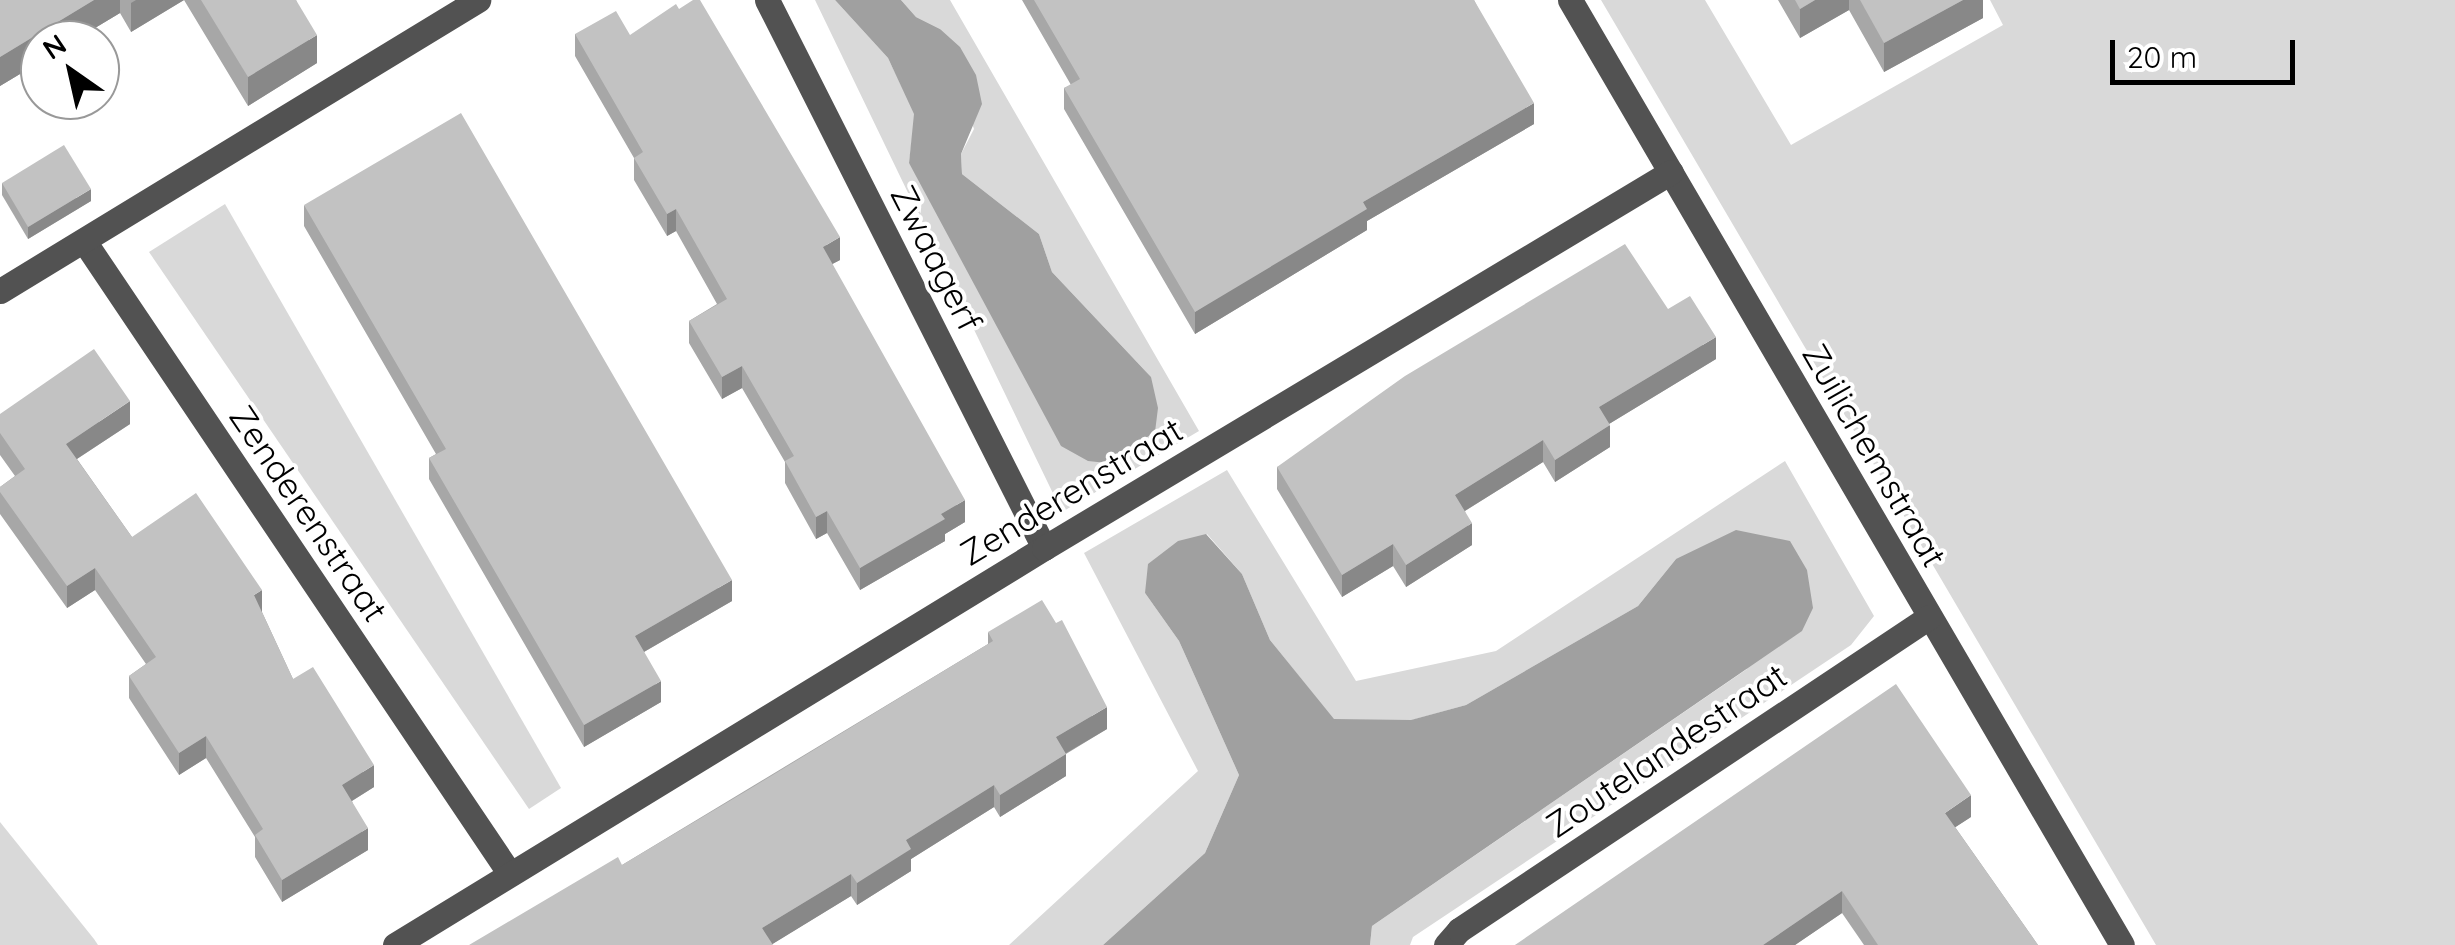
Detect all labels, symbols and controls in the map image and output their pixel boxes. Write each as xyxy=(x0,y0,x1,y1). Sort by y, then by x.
north arrow xyxy=(20,20,120,120)
scale bar xyxy=(2115,20,2300,82)
text: N xyxy=(36,26,72,67)
text: 20 m xyxy=(2127,38,2197,76)
street label: Zwaagerf xyxy=(882,178,992,338)
street label: Zuilichemstraat xyxy=(1794,336,1956,574)
street label: Zenderenstraat xyxy=(221,397,397,629)
street label: Zenderenstraat xyxy=(952,408,1190,574)
street label: Zoutelandestraat xyxy=(1538,654,1794,846)

